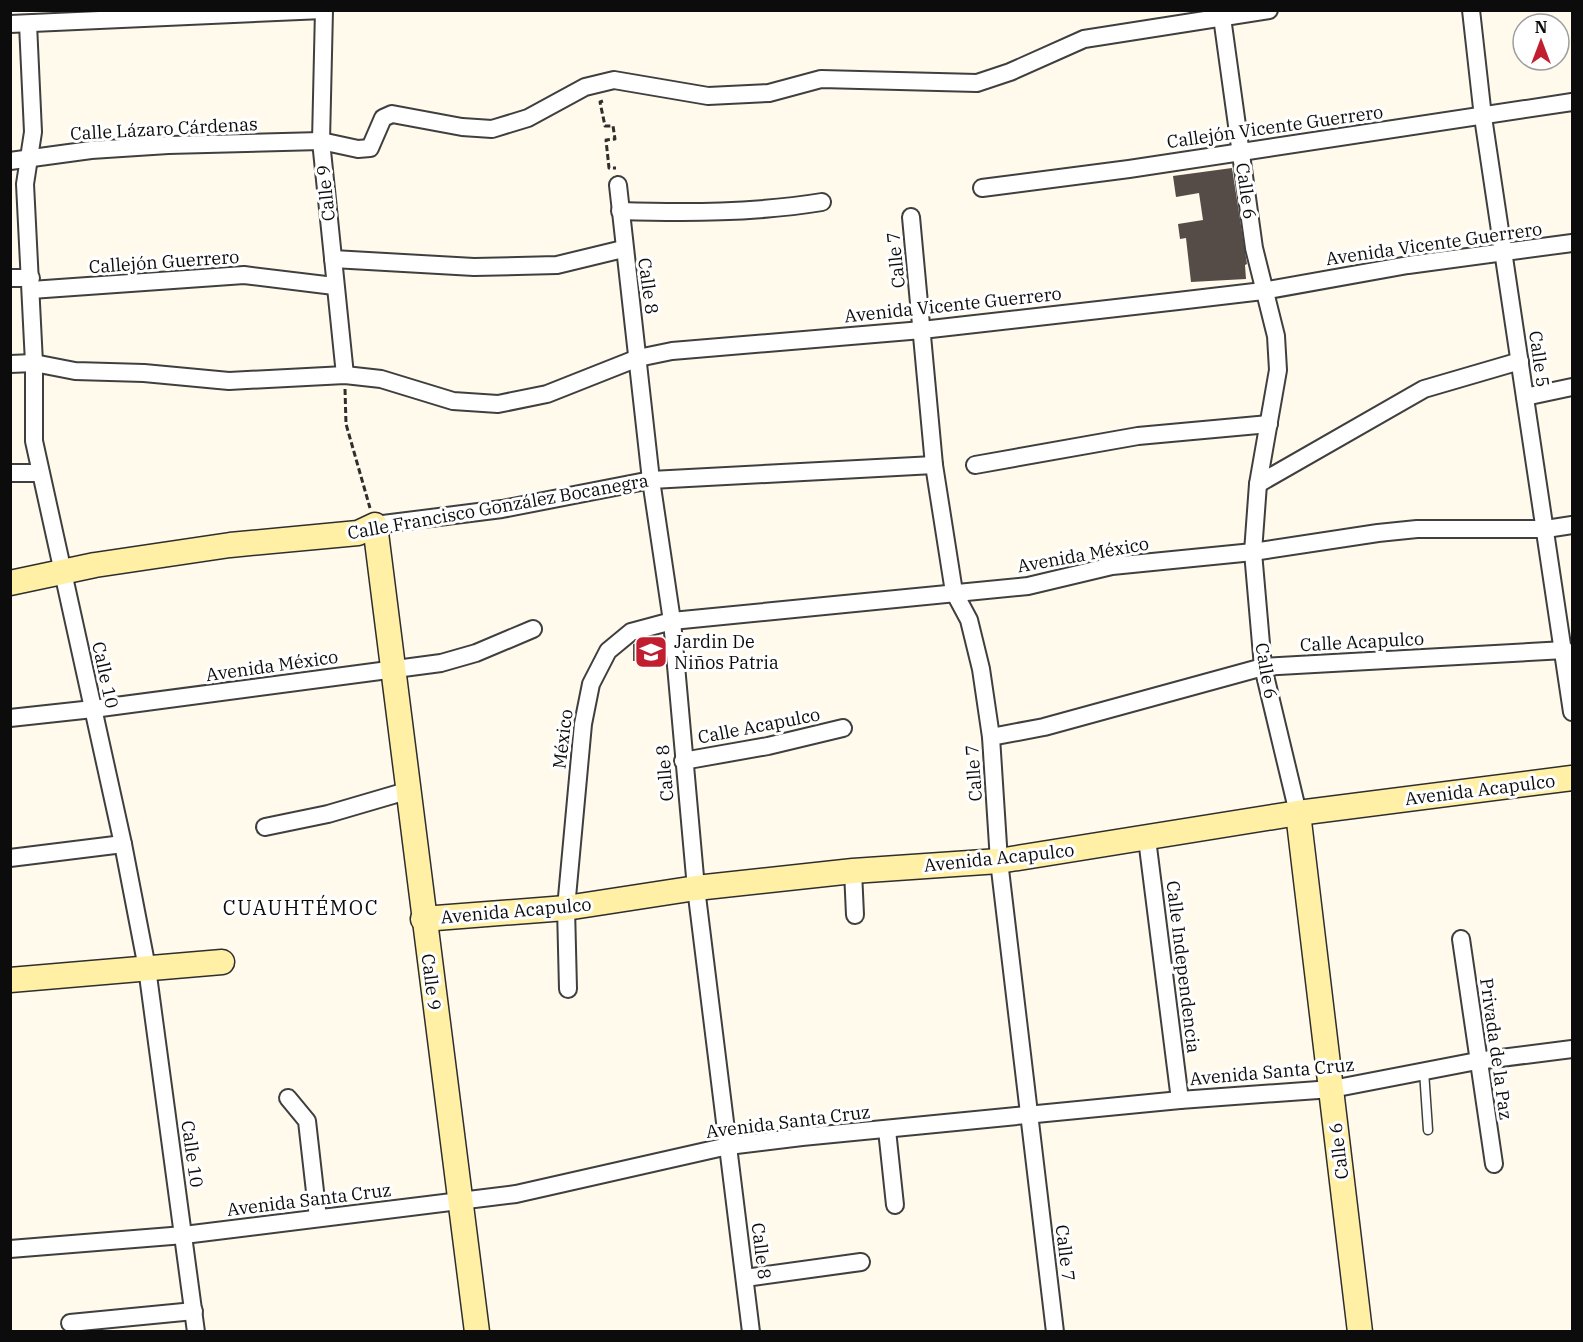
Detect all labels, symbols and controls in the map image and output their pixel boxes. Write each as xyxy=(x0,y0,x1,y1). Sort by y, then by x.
north arrow xyxy=(1511,12,1571,72)
text: N xyxy=(1535,17,1547,37)
street label: Callejón Vicente Guerrero xyxy=(1165,100,1385,153)
street label: Calle Lázaro Cárdenas xyxy=(70,112,258,145)
street label: Calle 6 xyxy=(1231,161,1262,221)
street label: Calle 9 xyxy=(311,164,340,222)
street label: Avenida Vicente Guerrero xyxy=(1324,217,1544,270)
street label: Calle 7 xyxy=(881,231,910,289)
street label: Callejón Guerrero xyxy=(88,245,240,278)
street label: Calle 8 xyxy=(633,256,664,316)
street label: Avenida Vicente Guerrero xyxy=(843,282,1063,327)
street label: Calle 5 xyxy=(1524,329,1555,389)
street label: Calle Francisco González Bocanegra xyxy=(346,469,650,544)
street label: Avenida México xyxy=(1015,532,1151,577)
street label: Calle Acapulco xyxy=(1299,627,1425,656)
place label: Jardin De Niños Patria xyxy=(674,630,779,674)
school or university icon: Jardin De Niños Patria xyxy=(633,634,669,670)
street label: Calle 10 xyxy=(87,639,124,710)
street label: Calle 6 xyxy=(1250,641,1283,701)
street label: Avenida México xyxy=(204,645,340,686)
street label: Calle Acapulco xyxy=(696,702,822,749)
street label: México xyxy=(547,708,578,770)
street label: Calle 8 xyxy=(651,744,678,802)
street label: Calle 7 xyxy=(960,744,987,802)
street label: Avenida Acapulco xyxy=(1403,769,1556,810)
street label: Avenida Acapulco xyxy=(923,838,1075,877)
street label: Calle Independencia xyxy=(1162,879,1206,1055)
street label: Avenida Acapulco xyxy=(440,892,592,929)
district label: CUAUHTÉMOC xyxy=(223,894,379,921)
street label: Calle 9 xyxy=(417,952,446,1012)
street label: Privada de la Paz xyxy=(1475,977,1518,1121)
street label: Avenida Santa Cruz xyxy=(1189,1053,1355,1090)
street label: Avenida Santa Cruz xyxy=(704,1100,871,1143)
street label: Calle 10 xyxy=(176,1119,209,1189)
street label: Calle 6 xyxy=(1324,1121,1353,1181)
street label: Avenida Santa Cruz xyxy=(225,1178,392,1221)
street label: Calle 8 xyxy=(747,1221,776,1281)
street label: Calle 7 xyxy=(1051,1223,1080,1283)

